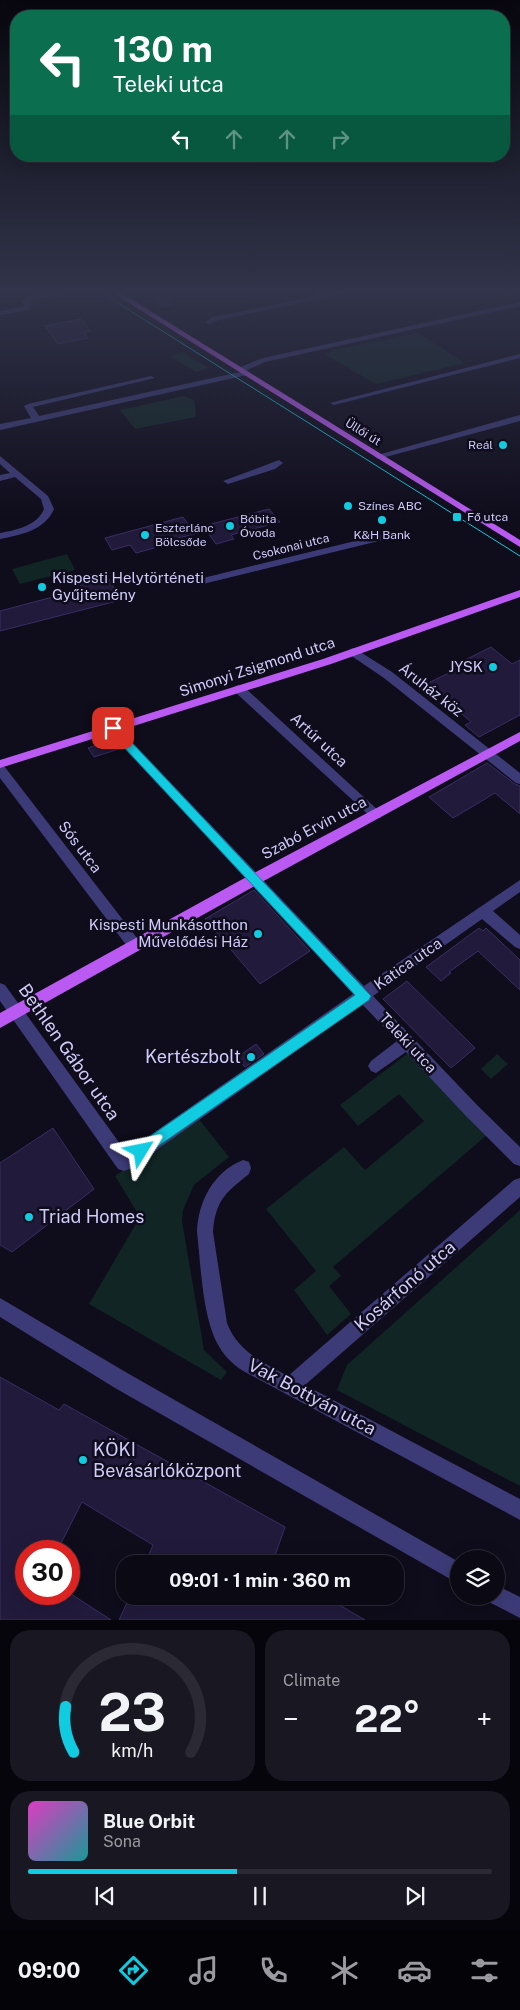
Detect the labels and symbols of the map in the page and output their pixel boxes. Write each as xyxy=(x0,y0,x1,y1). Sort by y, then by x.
street label: Üllői út xyxy=(343,416,384,449)
place label: Reál xyxy=(468,438,493,452)
marker: Reál xyxy=(497,439,509,451)
place label: Színes ABC xyxy=(358,499,422,513)
marker: Színes ABC xyxy=(342,500,354,512)
place label: Fő utca xyxy=(467,510,508,524)
marker: Fő utca xyxy=(451,511,463,523)
place label: Bóbita Óvoda xyxy=(240,512,276,540)
marker: K&H Bank xyxy=(376,514,388,526)
marker: Bóbita Óvoda xyxy=(224,520,236,532)
place label: Eszterlánc Bölcsőde xyxy=(155,521,214,549)
place label: K&H Bank xyxy=(353,528,411,542)
marker: Eszterlánc Bölcsőde xyxy=(139,529,151,541)
street label: Csokonai utca xyxy=(251,531,331,563)
place label: Kispesti Helytörténeti Gyűjtemény xyxy=(52,569,204,603)
marker: Kispesti Helytörténeti Gyűjtemény xyxy=(36,581,48,593)
street label: Simonyi Zsigmond utca xyxy=(177,633,337,700)
place label: JYSK xyxy=(448,658,483,675)
street label: Áruház köz xyxy=(396,659,467,720)
marker: JYSK xyxy=(487,661,499,673)
pin xyxy=(92,707,134,749)
street label: Artúr utca xyxy=(288,709,351,770)
street label: Szabó Ervin utca xyxy=(259,793,369,862)
street label: Sós utca xyxy=(55,817,105,876)
place label: Kispesti Munkásotthon Művelődési Ház xyxy=(89,916,248,950)
marker: Kispesti Munkásotthon Művelődési Ház xyxy=(252,928,264,940)
street label: Katica utca xyxy=(371,934,445,993)
street label: Bethlen Gábor utca xyxy=(14,980,124,1124)
street label: Teleki utca xyxy=(376,1009,440,1076)
place label: Kertészbolt xyxy=(145,1046,241,1067)
marker: Kertészbolt xyxy=(245,1051,257,1063)
position arrow xyxy=(114,1124,166,1176)
place label: Triad Homes xyxy=(39,1206,144,1227)
marker: Triad Homes xyxy=(23,1211,35,1223)
street label: Kosárfonó utca xyxy=(350,1236,459,1335)
street label: Vak Bottyán utca xyxy=(245,1354,380,1439)
place label: KÖKI Bevásárlóközpont xyxy=(93,1438,241,1481)
marker: KÖKI Bevásárlóközpont xyxy=(77,1454,89,1466)
speed limit sign: 30 xyxy=(15,1540,80,1605)

